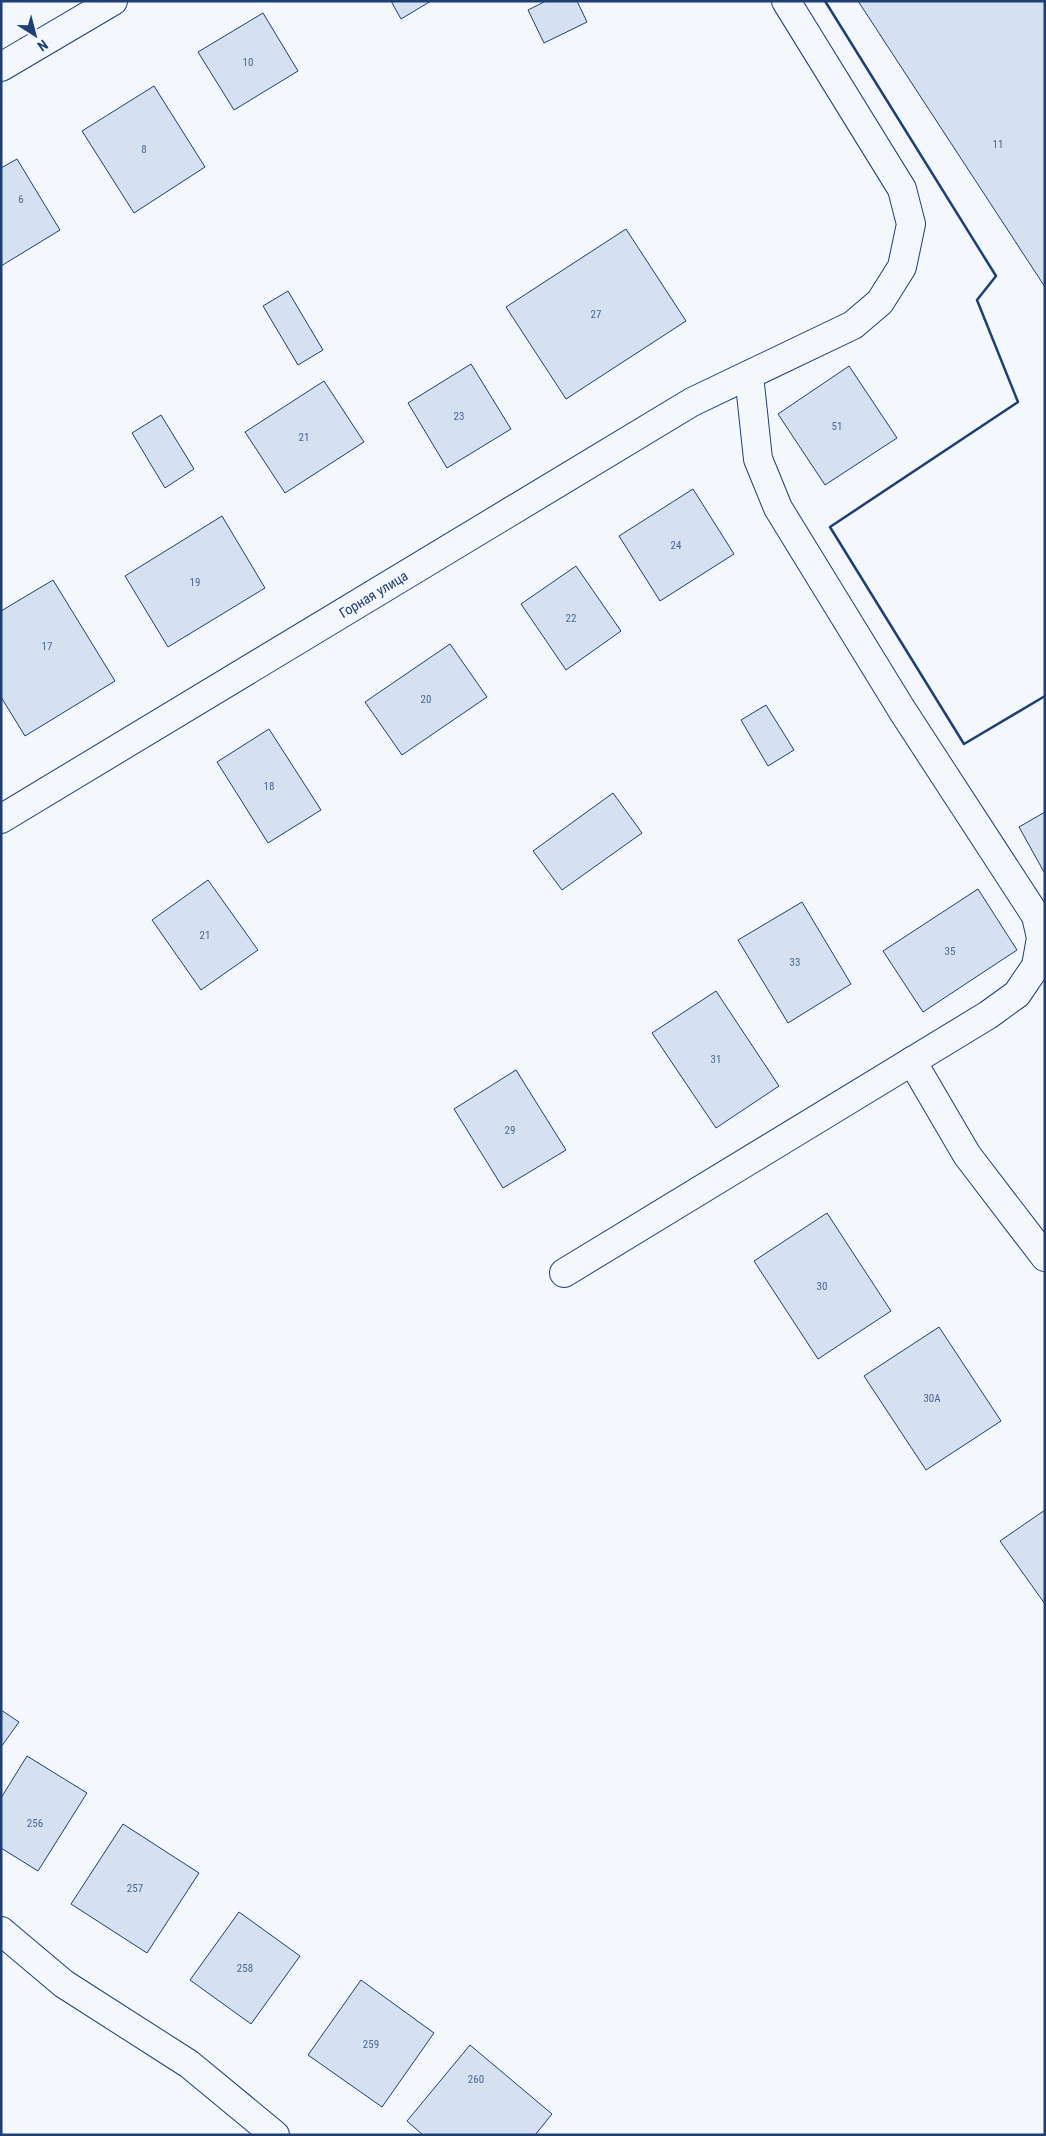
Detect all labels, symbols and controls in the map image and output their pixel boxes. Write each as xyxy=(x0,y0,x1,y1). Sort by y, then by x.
north arrow xyxy=(10,10,60,60)
text: N xyxy=(34,37,51,55)
house number: 10 xyxy=(243,56,253,69)
house number: 11 xyxy=(993,138,1003,151)
house number: 8 xyxy=(141,143,147,156)
house number: 6 xyxy=(18,193,24,206)
house number: 27 xyxy=(591,308,601,321)
house number: 23 xyxy=(454,410,464,423)
house number: 51 xyxy=(832,420,842,433)
house number: 21 xyxy=(299,431,309,444)
house number: 24 xyxy=(671,539,682,552)
street label: Горная улица xyxy=(336,567,411,621)
house number: 19 xyxy=(190,576,200,589)
house number: 22 xyxy=(566,612,576,625)
house number: 17 xyxy=(42,640,52,653)
house number: 20 xyxy=(421,693,431,706)
house number: 18 xyxy=(264,780,274,793)
house number: 21 xyxy=(200,929,210,942)
house number: 35 xyxy=(945,945,955,958)
house number: 33 xyxy=(790,956,800,969)
house number: 31 xyxy=(711,1053,721,1066)
house number: 29 xyxy=(505,1124,515,1137)
house number: 30 xyxy=(817,1280,827,1293)
house number: 30А xyxy=(923,1392,941,1405)
house number: 256 xyxy=(27,1817,43,1830)
house number: 257 xyxy=(127,1882,143,1895)
house number: 258 xyxy=(237,1962,253,1975)
house number: 259 xyxy=(363,2038,379,2051)
house number: 260 xyxy=(468,2073,484,2086)

